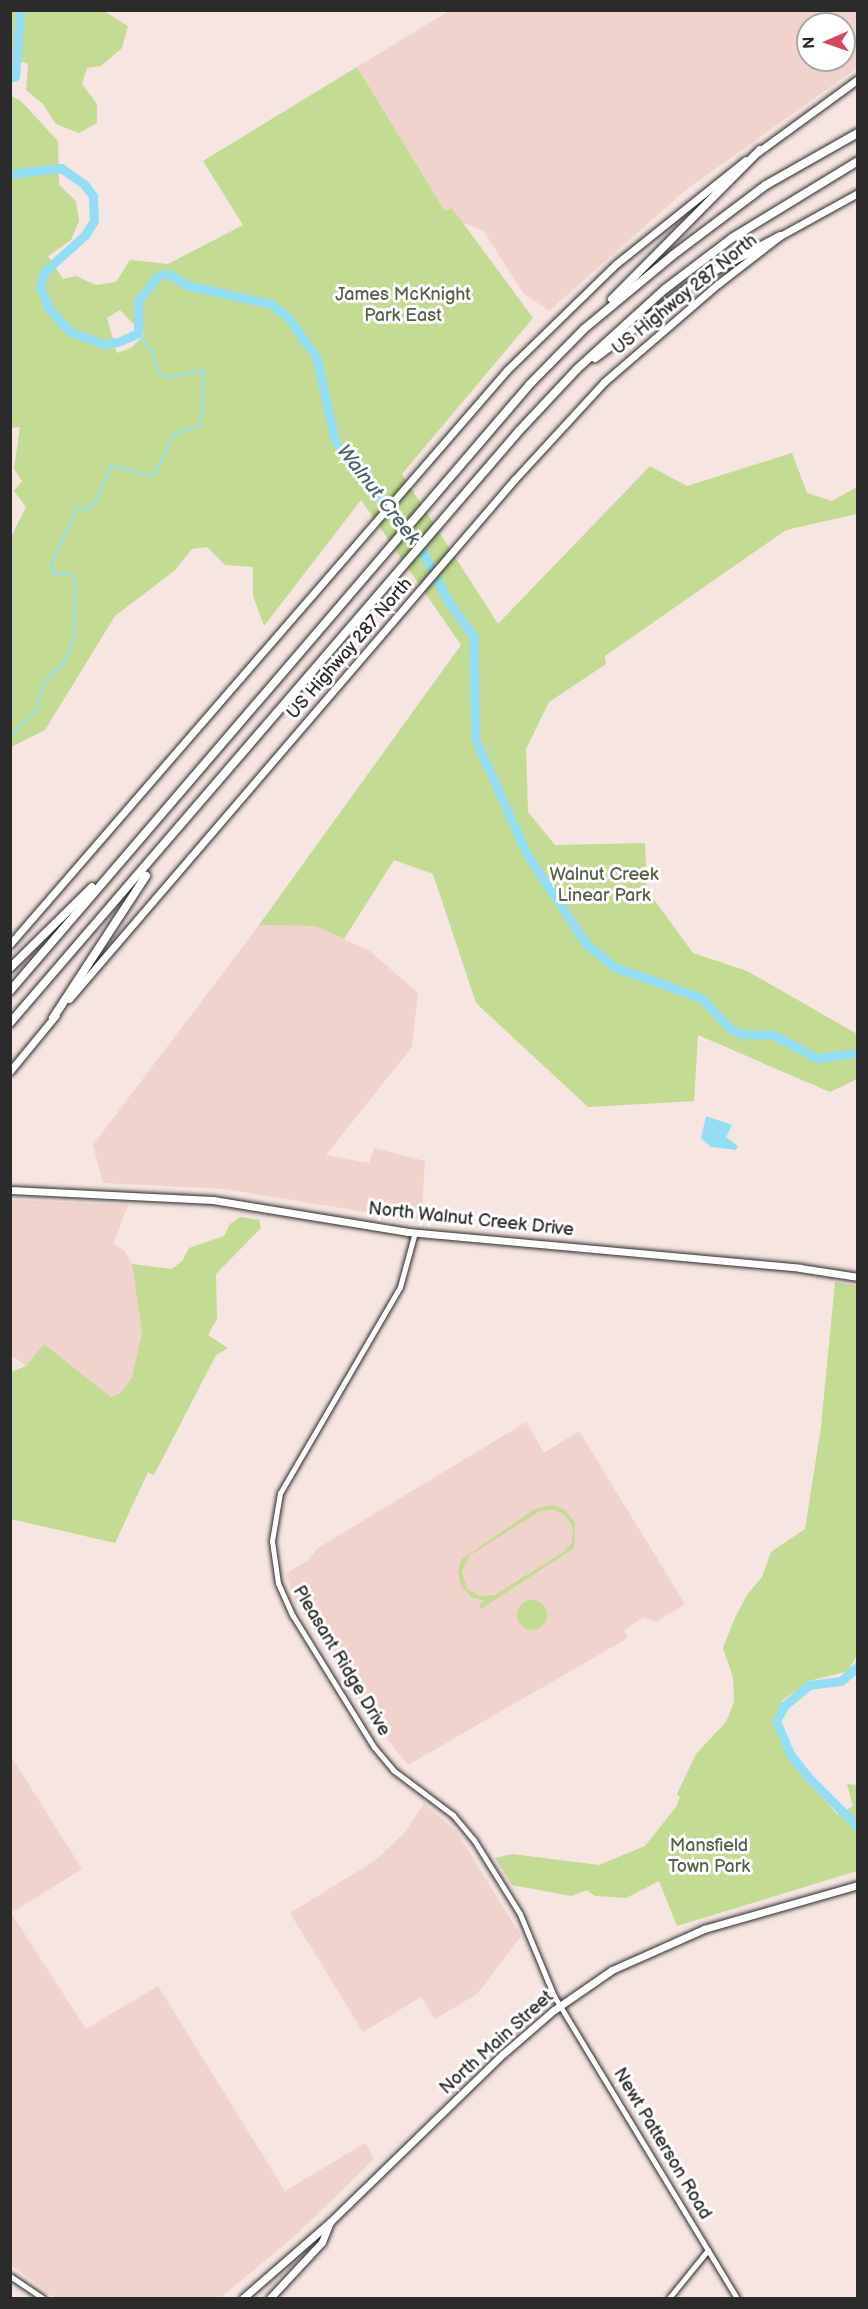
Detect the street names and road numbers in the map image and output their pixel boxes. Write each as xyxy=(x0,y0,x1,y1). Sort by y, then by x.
street label: US Highway 287 North xyxy=(607,229,763,361)
street label: US Highway 287 North xyxy=(282,573,418,725)
street label: North Walnut Creek Drive xyxy=(367,1198,575,1242)
street label: Pleasant Ridge Drive xyxy=(288,1582,394,1740)
street label: North Main Street xyxy=(436,1986,558,2100)
street label: Newt Patterson Road xyxy=(608,2064,716,2224)

